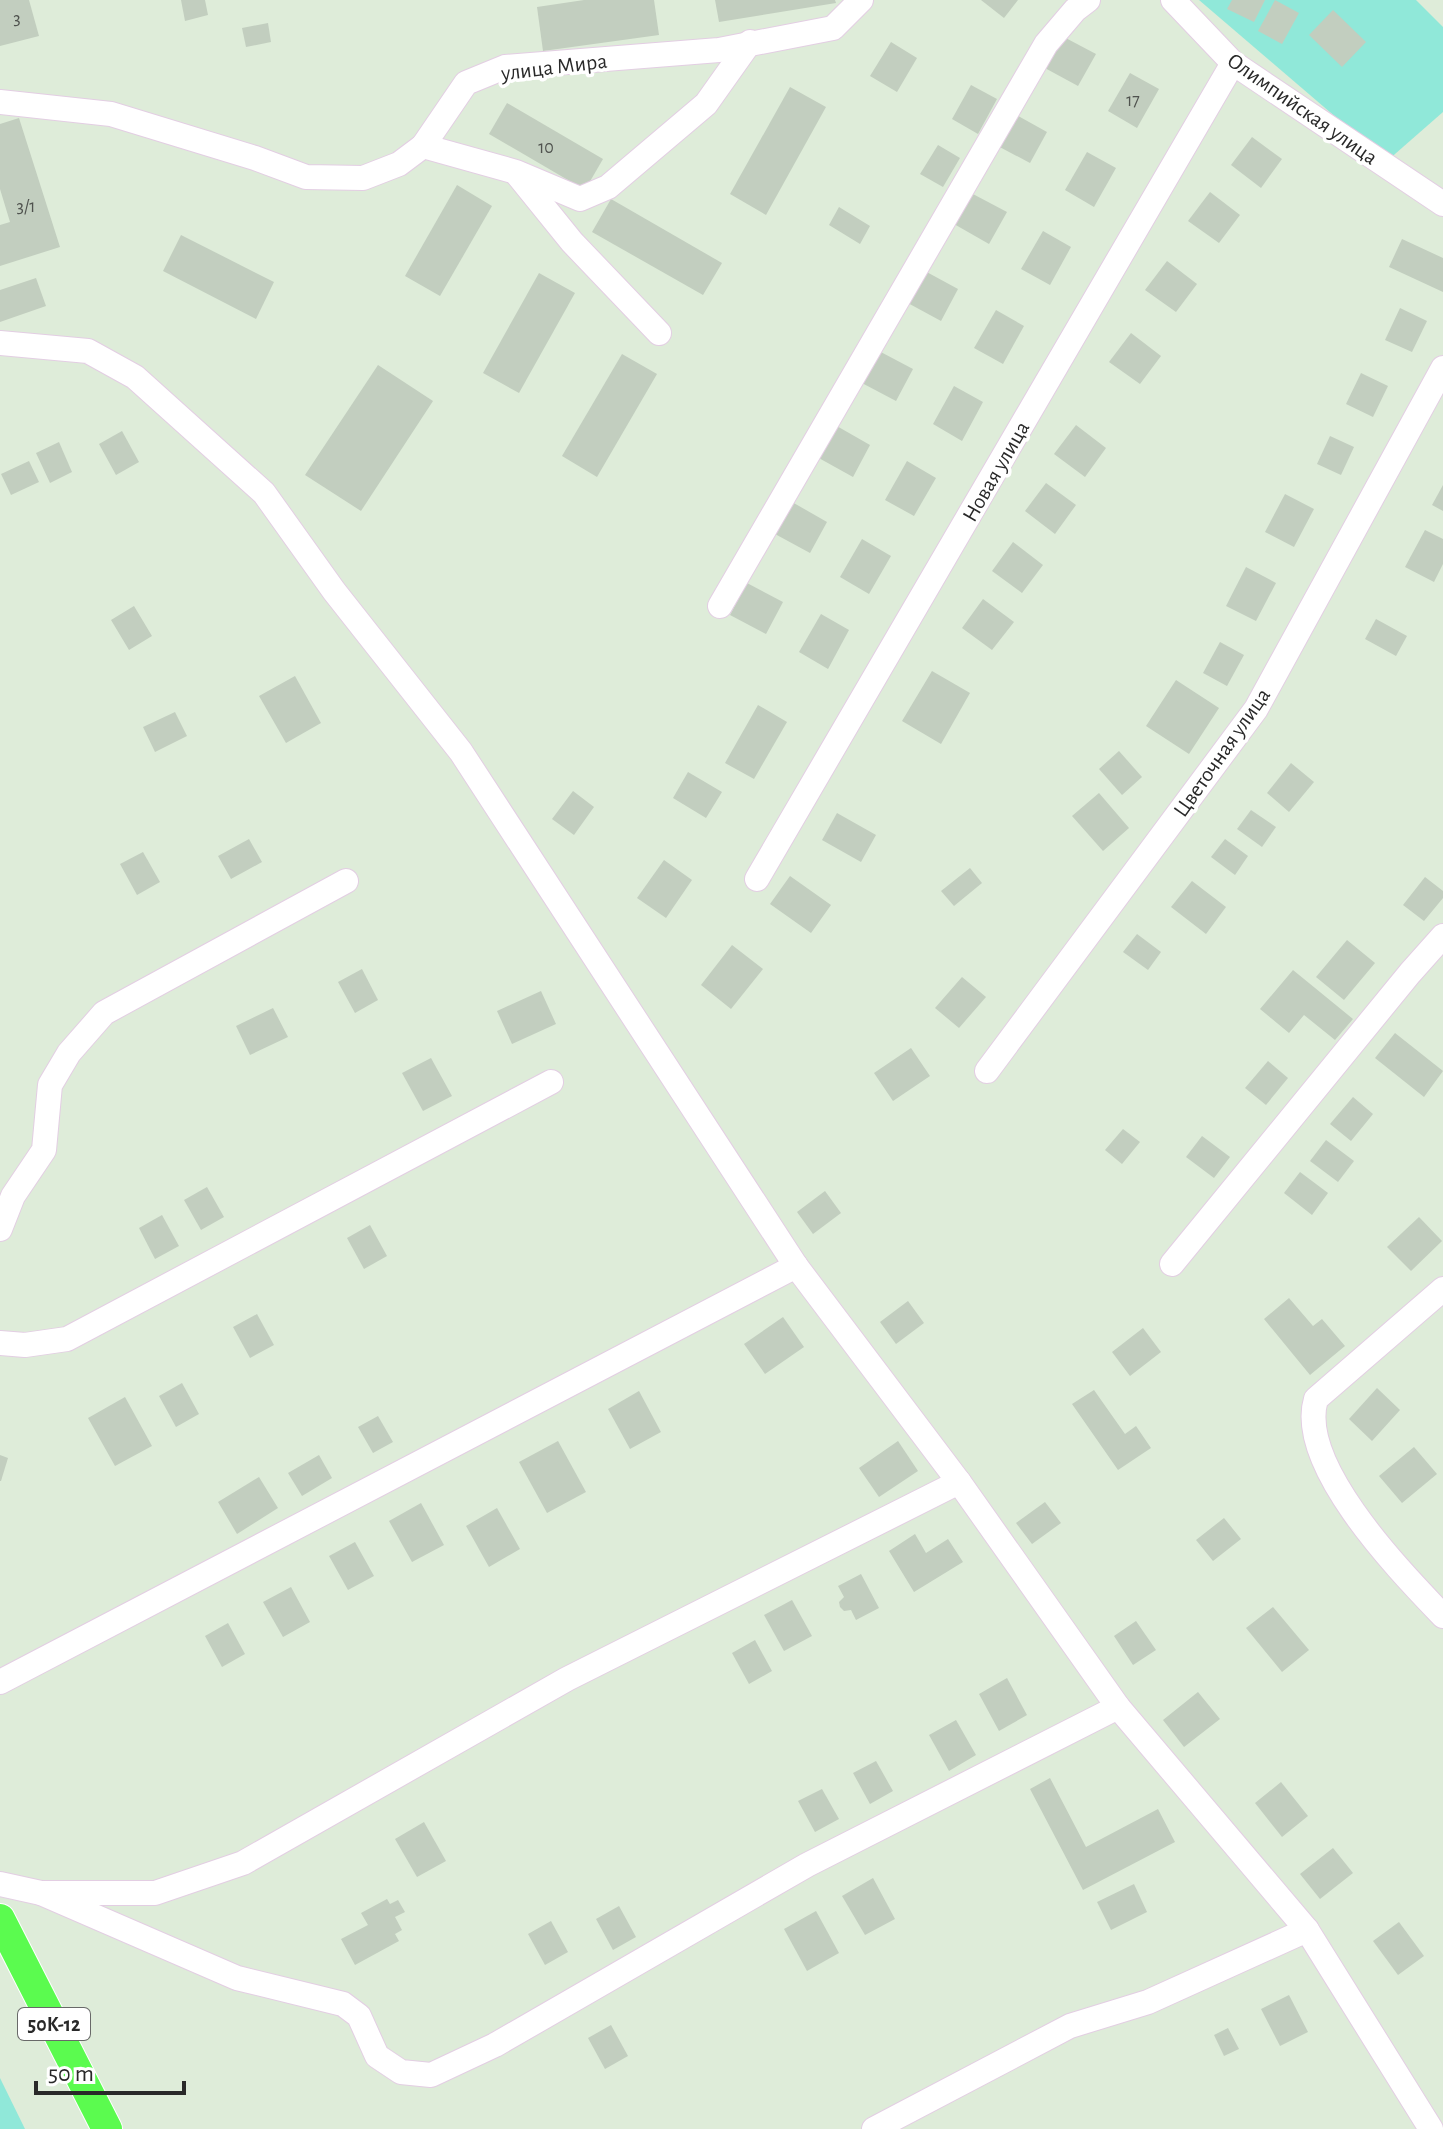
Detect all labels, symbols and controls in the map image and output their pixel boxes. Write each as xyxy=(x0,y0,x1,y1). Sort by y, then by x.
house number: 3 xyxy=(13,10,21,28)
street label: Олимпийская улица xyxy=(1223,49,1382,169)
street label: улица Мира xyxy=(499,50,608,85)
house number: 17 xyxy=(1126,92,1140,110)
house number: 10 xyxy=(538,139,554,157)
house number: 3/1 xyxy=(17,198,35,216)
street label: Новая улица xyxy=(958,418,1033,525)
street label: Цветочная улица xyxy=(1169,684,1274,821)
road number: 50К-12 xyxy=(18,2008,90,2040)
scale bar xyxy=(36,2045,184,2095)
text: 50 m xyxy=(48,2062,94,2086)

